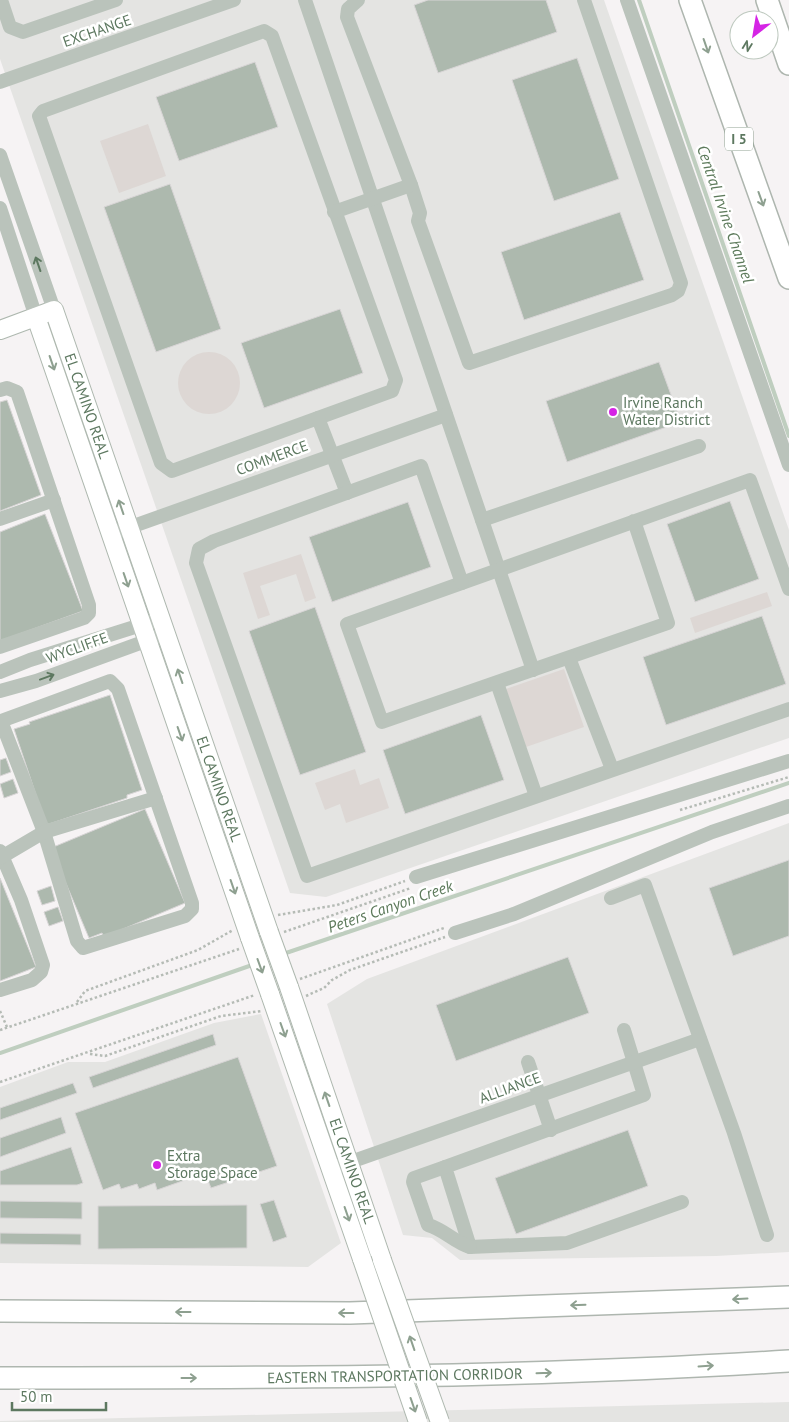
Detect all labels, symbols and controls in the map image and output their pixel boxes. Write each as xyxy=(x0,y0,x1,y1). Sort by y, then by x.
street label: EXCHANGE xyxy=(60,10,134,51)
north arrow xyxy=(729,10,779,60)
text: N xyxy=(739,36,756,56)
one-way arrow xyxy=(702,38,711,53)
road number: I 5 xyxy=(725,128,753,150)
water label: Central Irvine Channel xyxy=(693,142,759,286)
one-way arrow xyxy=(757,191,766,206)
one-way arrow xyxy=(33,257,42,273)
street label: EL CAMINO REAL xyxy=(61,351,114,461)
one-way arrow xyxy=(48,354,57,370)
place label: Irvine Ranch Water District xyxy=(623,393,710,429)
marker: Irvine Ranch Water District xyxy=(607,406,619,418)
street label: COMMERCE xyxy=(233,436,310,479)
one-way arrow xyxy=(116,499,126,515)
one-way arrow xyxy=(122,572,132,588)
street label: WYCLIFFE xyxy=(43,628,110,667)
one-way arrow xyxy=(174,668,184,684)
one-way arrow xyxy=(38,672,54,681)
one-way arrow xyxy=(175,725,185,741)
street label: EL CAMINO REAL xyxy=(193,734,246,844)
water label: Peters Canyon Creek xyxy=(325,875,456,937)
one-way arrow xyxy=(229,879,238,894)
one-way arrow xyxy=(256,958,265,973)
one-way arrow xyxy=(279,1022,288,1037)
street label: ALLIANCE xyxy=(476,1068,543,1107)
one-way arrow xyxy=(322,1092,332,1108)
street label: EL CAMINO REAL xyxy=(326,1116,379,1226)
place label: Extra Storage Space xyxy=(167,1146,258,1182)
marker: Extra Storage Space xyxy=(151,1159,163,1171)
one-way arrow xyxy=(343,1206,352,1221)
one-way arrow xyxy=(733,1295,749,1304)
one-way arrow xyxy=(570,1301,586,1310)
one-way arrow xyxy=(175,1307,192,1317)
one-way arrow xyxy=(338,1308,354,1318)
one-way arrow xyxy=(407,1336,416,1351)
one-way arrow xyxy=(698,1362,714,1371)
street label: EASTERN TRANSPORTATION CORRIDOR xyxy=(267,1364,523,1387)
one-way arrow xyxy=(535,1368,551,1377)
one-way arrow xyxy=(180,1373,196,1383)
scale bar xyxy=(12,1380,106,1412)
text: 50 m xyxy=(20,1387,53,1406)
one-way arrow xyxy=(408,1397,418,1413)

